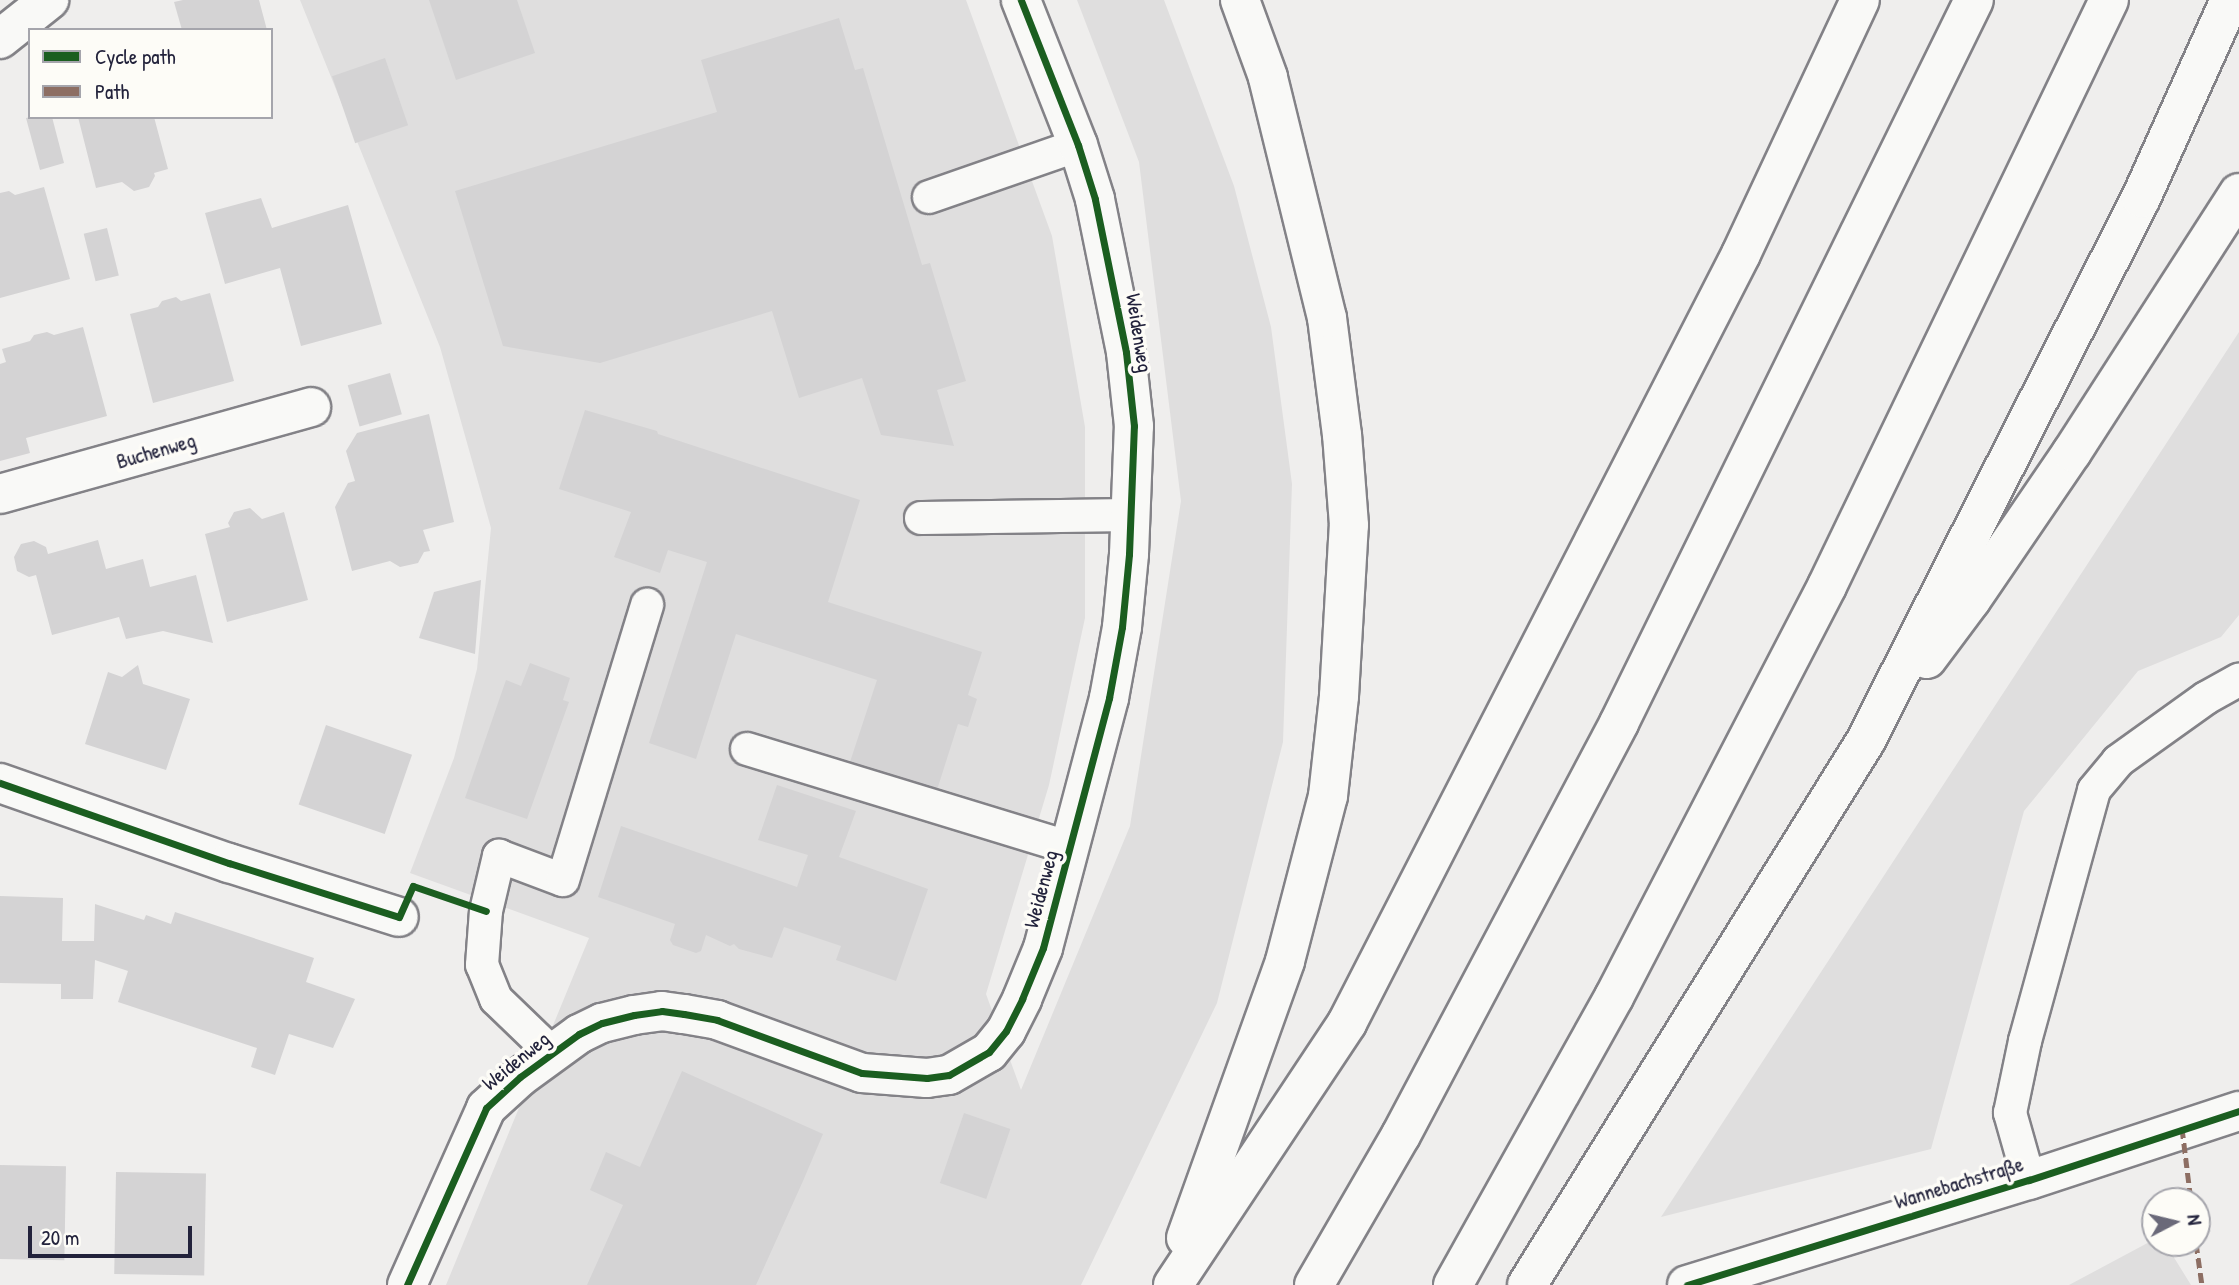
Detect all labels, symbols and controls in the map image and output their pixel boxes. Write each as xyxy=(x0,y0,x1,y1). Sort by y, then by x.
legend xyxy=(28,28,273,119)
text: Cycle path xyxy=(95,42,176,71)
text: Path xyxy=(95,77,129,106)
street label: Weidenweg xyxy=(1120,292,1158,374)
street label: Buchenweg xyxy=(113,428,199,474)
street label: Weidenweg xyxy=(1019,847,1063,931)
street label: Weidenweg xyxy=(477,1026,555,1096)
street label: Wannebachstraße xyxy=(1892,1151,2026,1215)
north arrow xyxy=(2141,1187,2211,1257)
scale bar xyxy=(32,1212,196,1256)
text: N xyxy=(2181,1213,2208,1226)
text: 20 m xyxy=(41,1223,79,1252)

